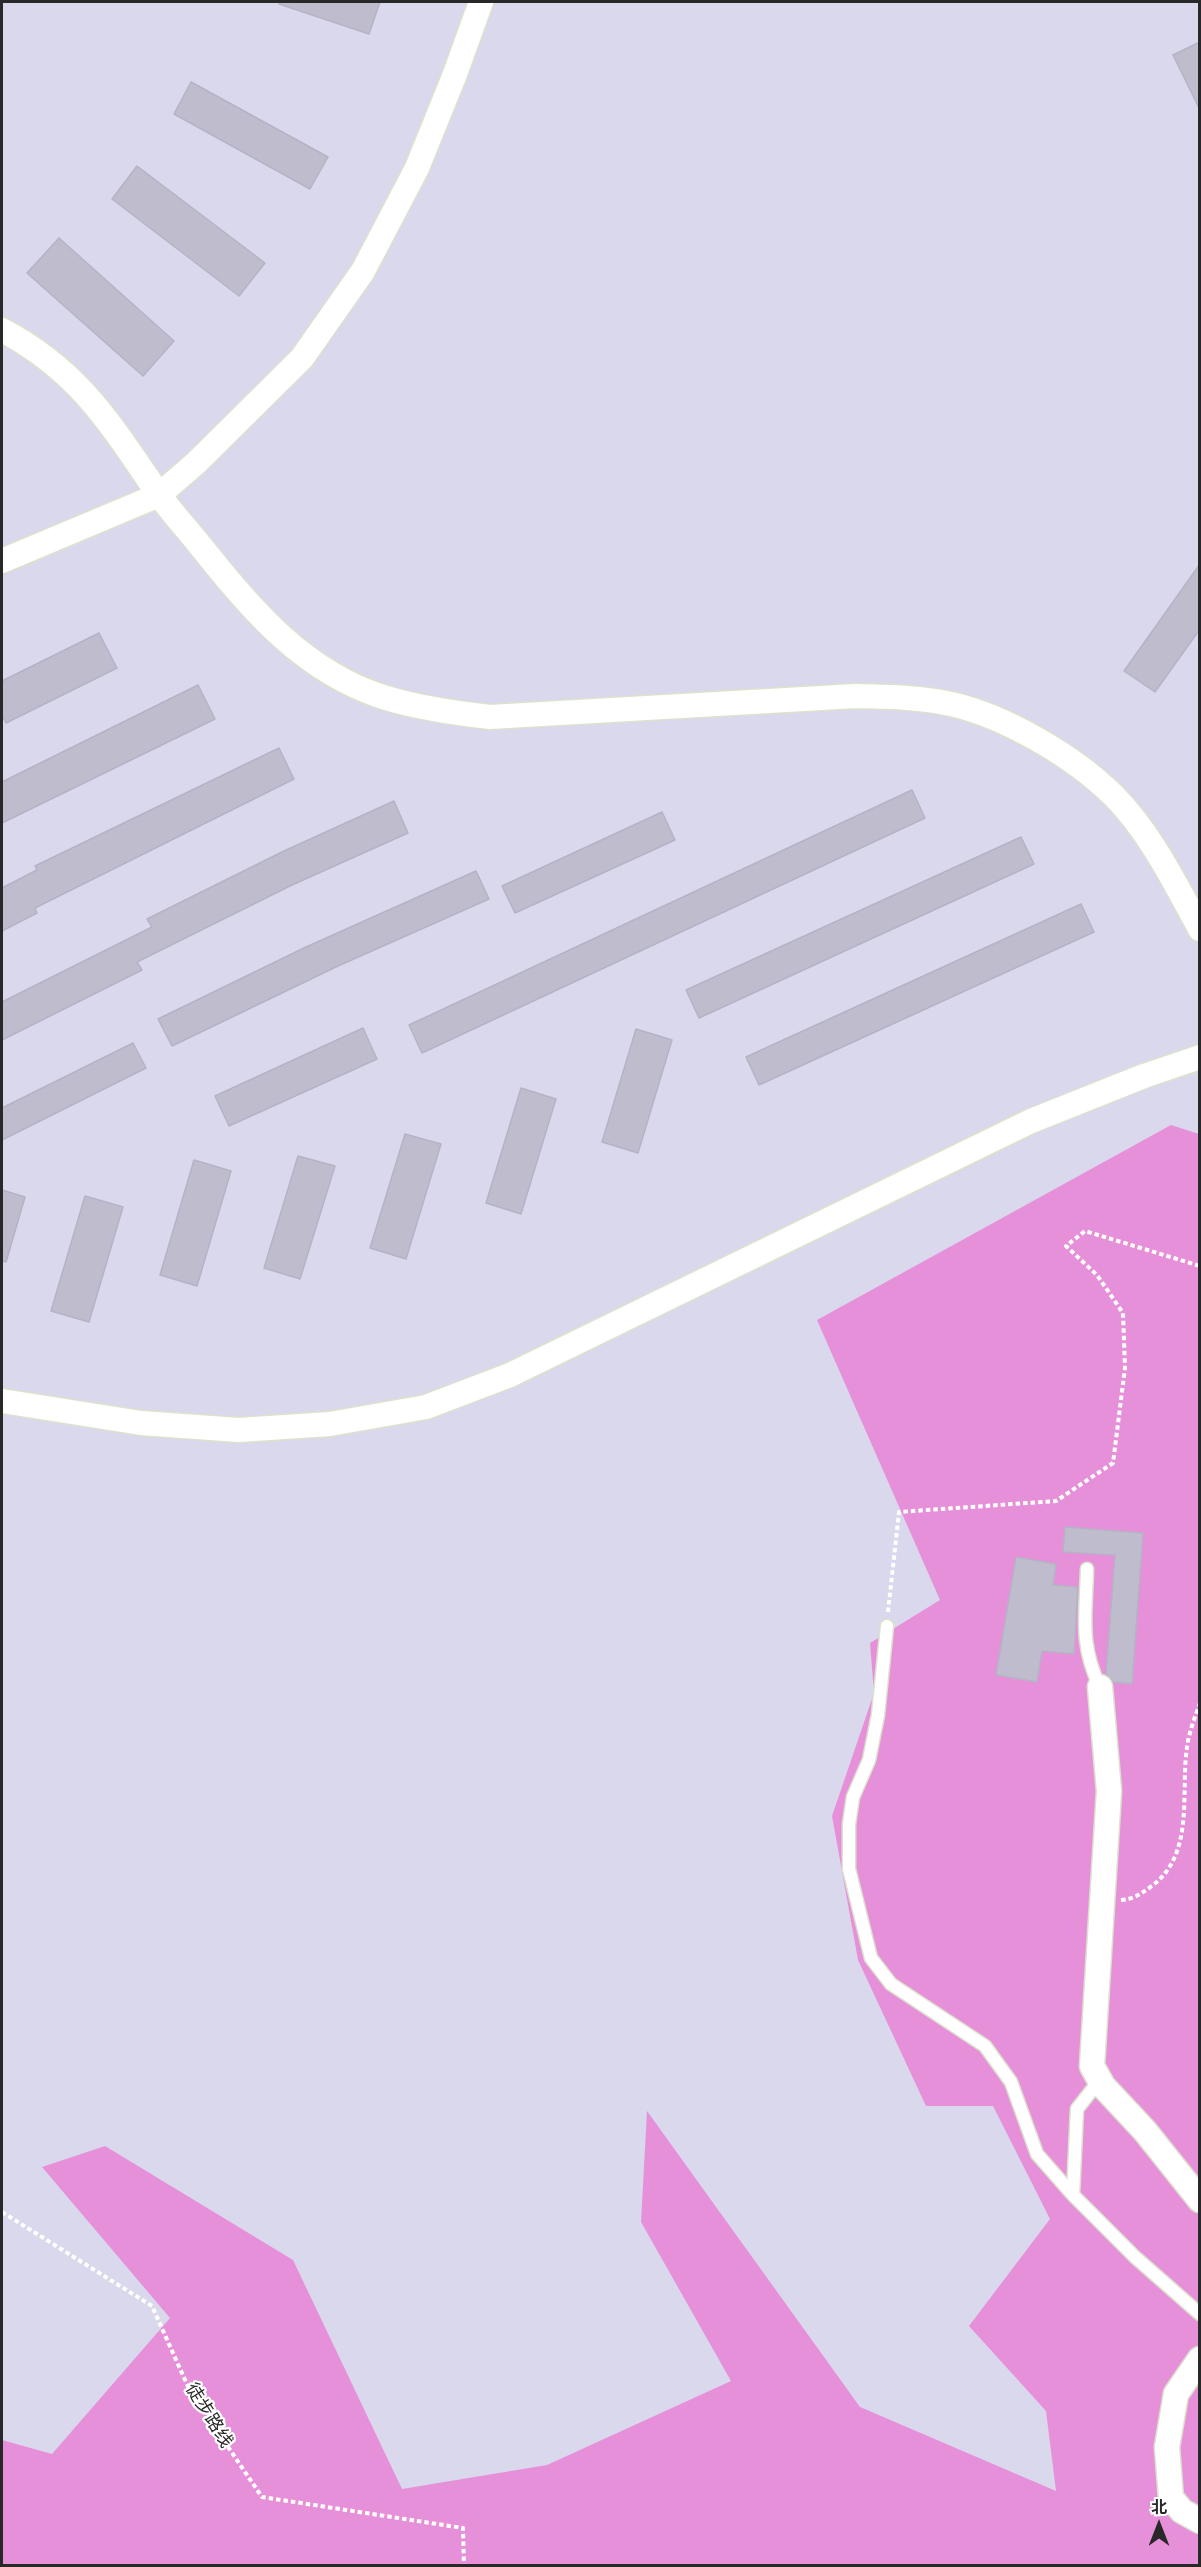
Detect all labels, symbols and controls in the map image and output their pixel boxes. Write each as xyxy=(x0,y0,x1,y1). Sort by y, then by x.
street label: 徒步路线 xyxy=(180,2380,236,2452)
north arrow xyxy=(1129,2495,1189,2555)
text: 北 xyxy=(1151,2495,1167,2519)

